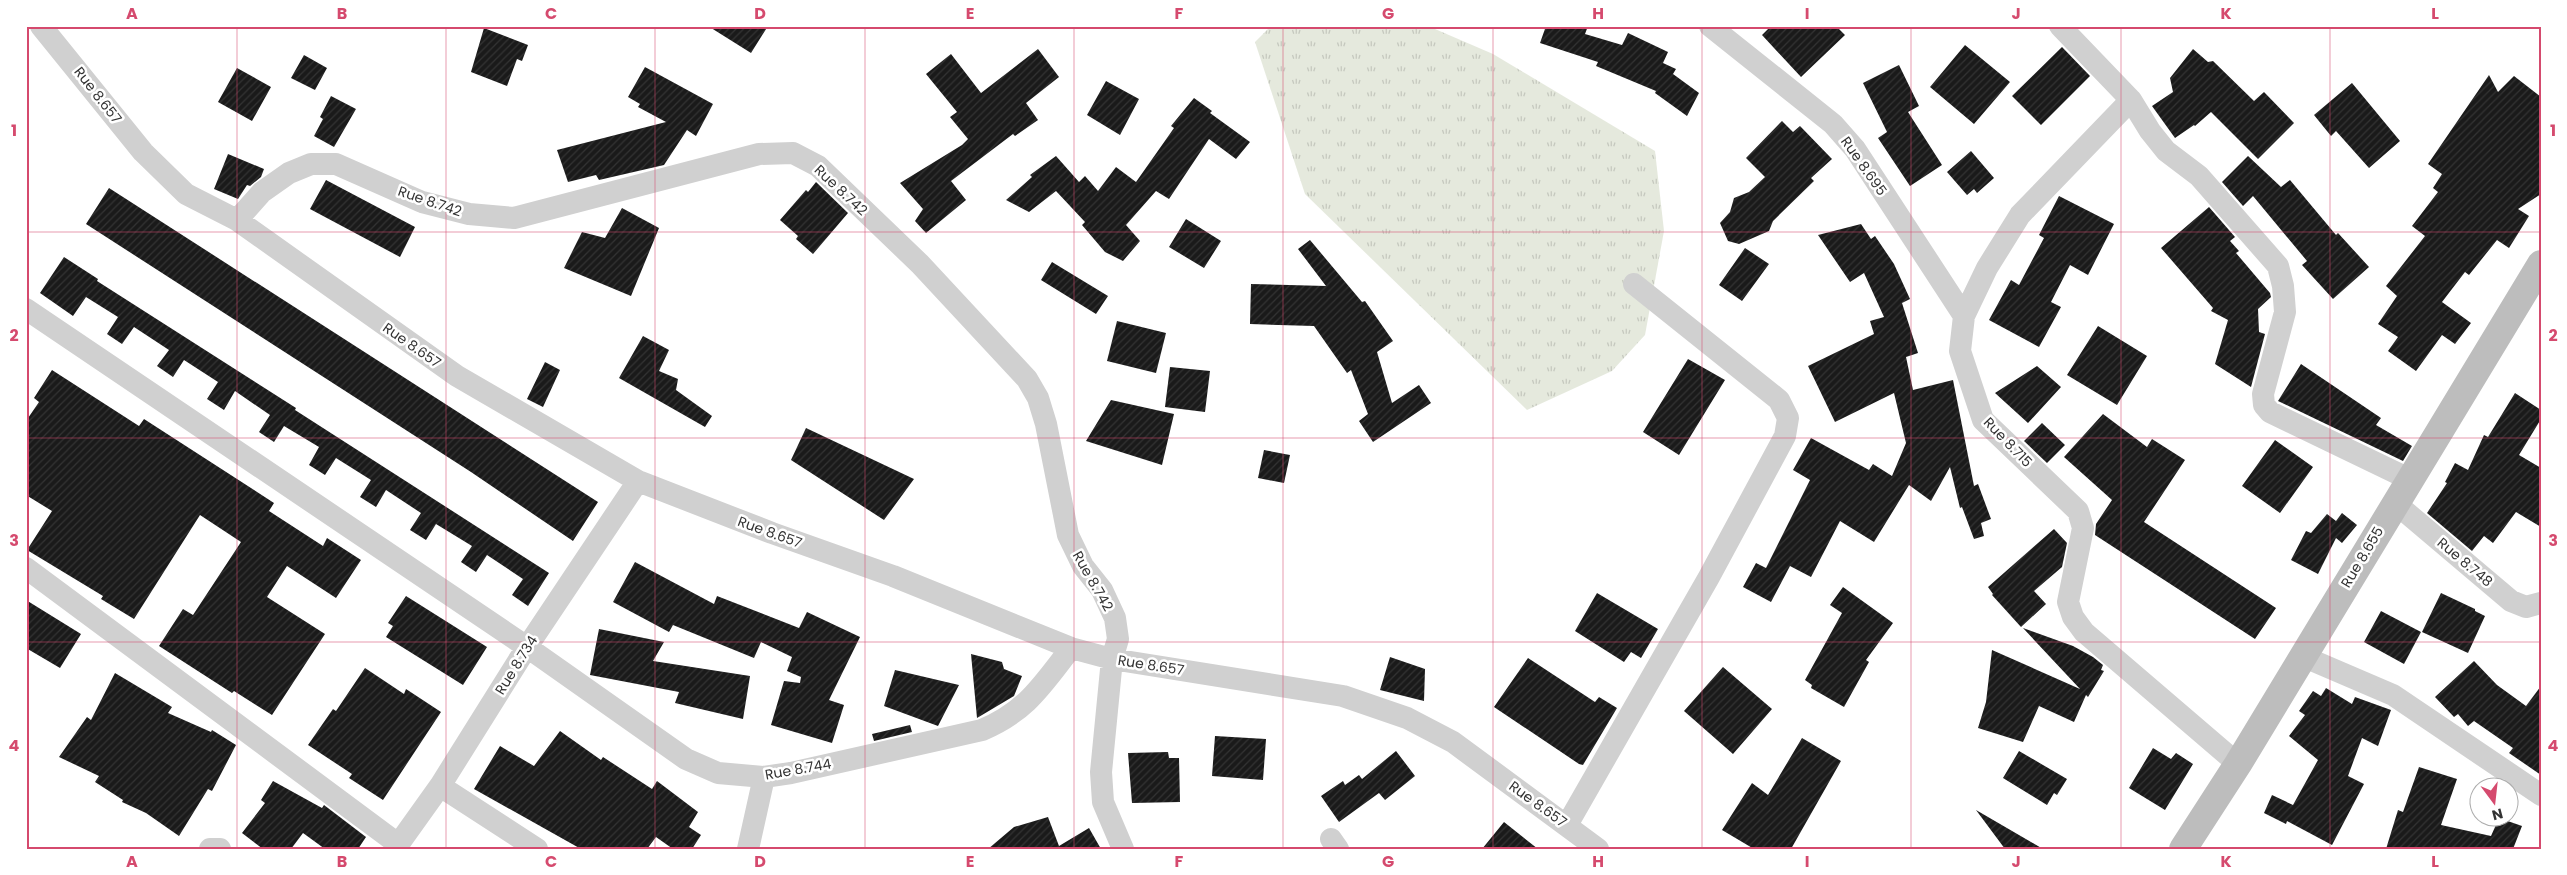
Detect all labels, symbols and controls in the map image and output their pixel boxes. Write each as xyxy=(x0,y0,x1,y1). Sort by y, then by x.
text: A xyxy=(126,2,138,25)
text: B xyxy=(337,2,347,25)
text: C xyxy=(545,2,557,25)
text: D xyxy=(754,2,766,25)
text: E xyxy=(966,2,974,25)
text: F xyxy=(1175,2,1184,25)
text: G xyxy=(1382,2,1394,25)
text: H xyxy=(1592,2,1604,25)
text: I xyxy=(1805,2,1809,25)
text: J xyxy=(2011,2,2021,25)
text: K xyxy=(2220,2,2232,25)
text: L xyxy=(2431,2,2439,25)
street label: Rue 8.657 xyxy=(69,62,127,128)
text: 1 xyxy=(11,119,17,142)
text: 1 xyxy=(2550,119,2556,142)
street label: Rue 8.695 xyxy=(1836,132,1892,200)
street label: Rue 8.742 xyxy=(810,160,872,220)
street label: Rue 8.742 xyxy=(395,181,465,221)
street label: Rue 8.657 xyxy=(379,318,445,373)
text: 2 xyxy=(9,324,19,347)
text: 2 xyxy=(2548,324,2558,347)
street label: Rue 8.715 xyxy=(1979,413,2037,471)
street label: Rue 8.657 xyxy=(735,511,805,553)
street label: Rue 8.655 xyxy=(2336,523,2388,591)
text: 3 xyxy=(9,529,19,552)
text: 3 xyxy=(2548,529,2558,552)
street label: Rue 8.748 xyxy=(2433,533,2497,591)
street label: Rue 8.742 xyxy=(1068,547,1118,615)
street label: Rue 8.734 xyxy=(490,631,542,698)
street label: Rue 8.657 xyxy=(1116,650,1186,680)
text: 4 xyxy=(9,734,20,757)
text: 4 xyxy=(2548,734,2559,757)
street label: Rue 8.744 xyxy=(763,753,833,785)
street label: Rue 8.657 xyxy=(1505,776,1571,832)
north arrow xyxy=(2470,778,2520,828)
text: N xyxy=(2490,804,2505,826)
text: A xyxy=(126,850,138,873)
text: B xyxy=(337,850,347,873)
text: C xyxy=(545,850,557,873)
text: D xyxy=(754,850,766,873)
text: E xyxy=(966,850,974,873)
text: F xyxy=(1175,850,1184,873)
text: G xyxy=(1382,850,1394,873)
text: H xyxy=(1592,850,1604,873)
text: I xyxy=(1805,850,1809,873)
text: J xyxy=(2011,850,2021,873)
text: K xyxy=(2220,850,2232,873)
text: L xyxy=(2431,850,2439,873)

